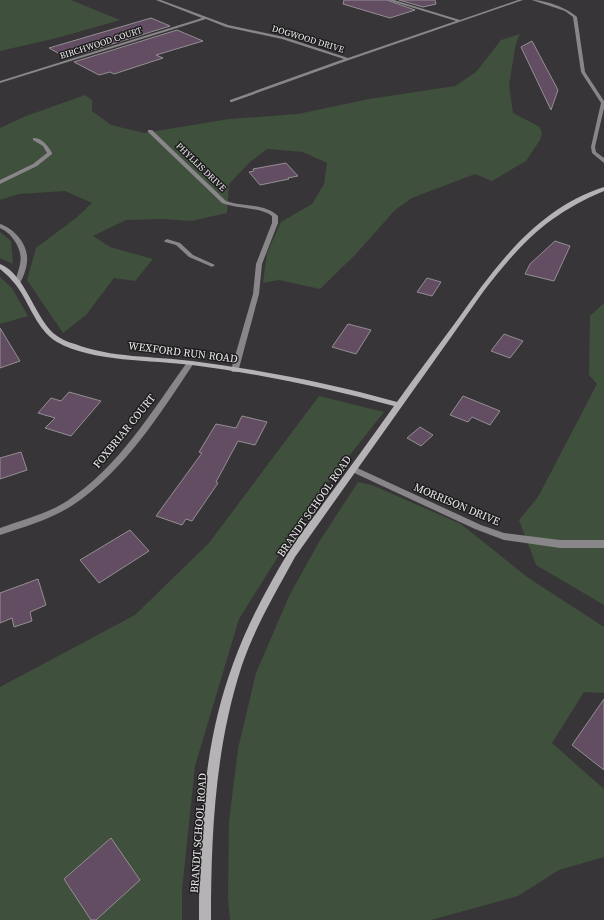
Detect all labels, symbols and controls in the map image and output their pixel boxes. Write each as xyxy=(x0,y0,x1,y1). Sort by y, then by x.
street label: DOGWOOD DRIVE xyxy=(270,22,346,56)
street label: BIRCHWOOD COURT xyxy=(58,24,144,62)
street label: PHYLLIS DRIVE xyxy=(173,140,229,194)
street label: WEXFORD RUN ROAD xyxy=(127,338,239,367)
street label: FOXBRIAR COURT xyxy=(90,391,159,472)
street label: BRANDT SCHOOL ROAD xyxy=(274,452,355,560)
street label: MORRISON DRIVE xyxy=(411,480,502,530)
street label: BRANDT SCHOOL ROAD xyxy=(187,772,210,894)

